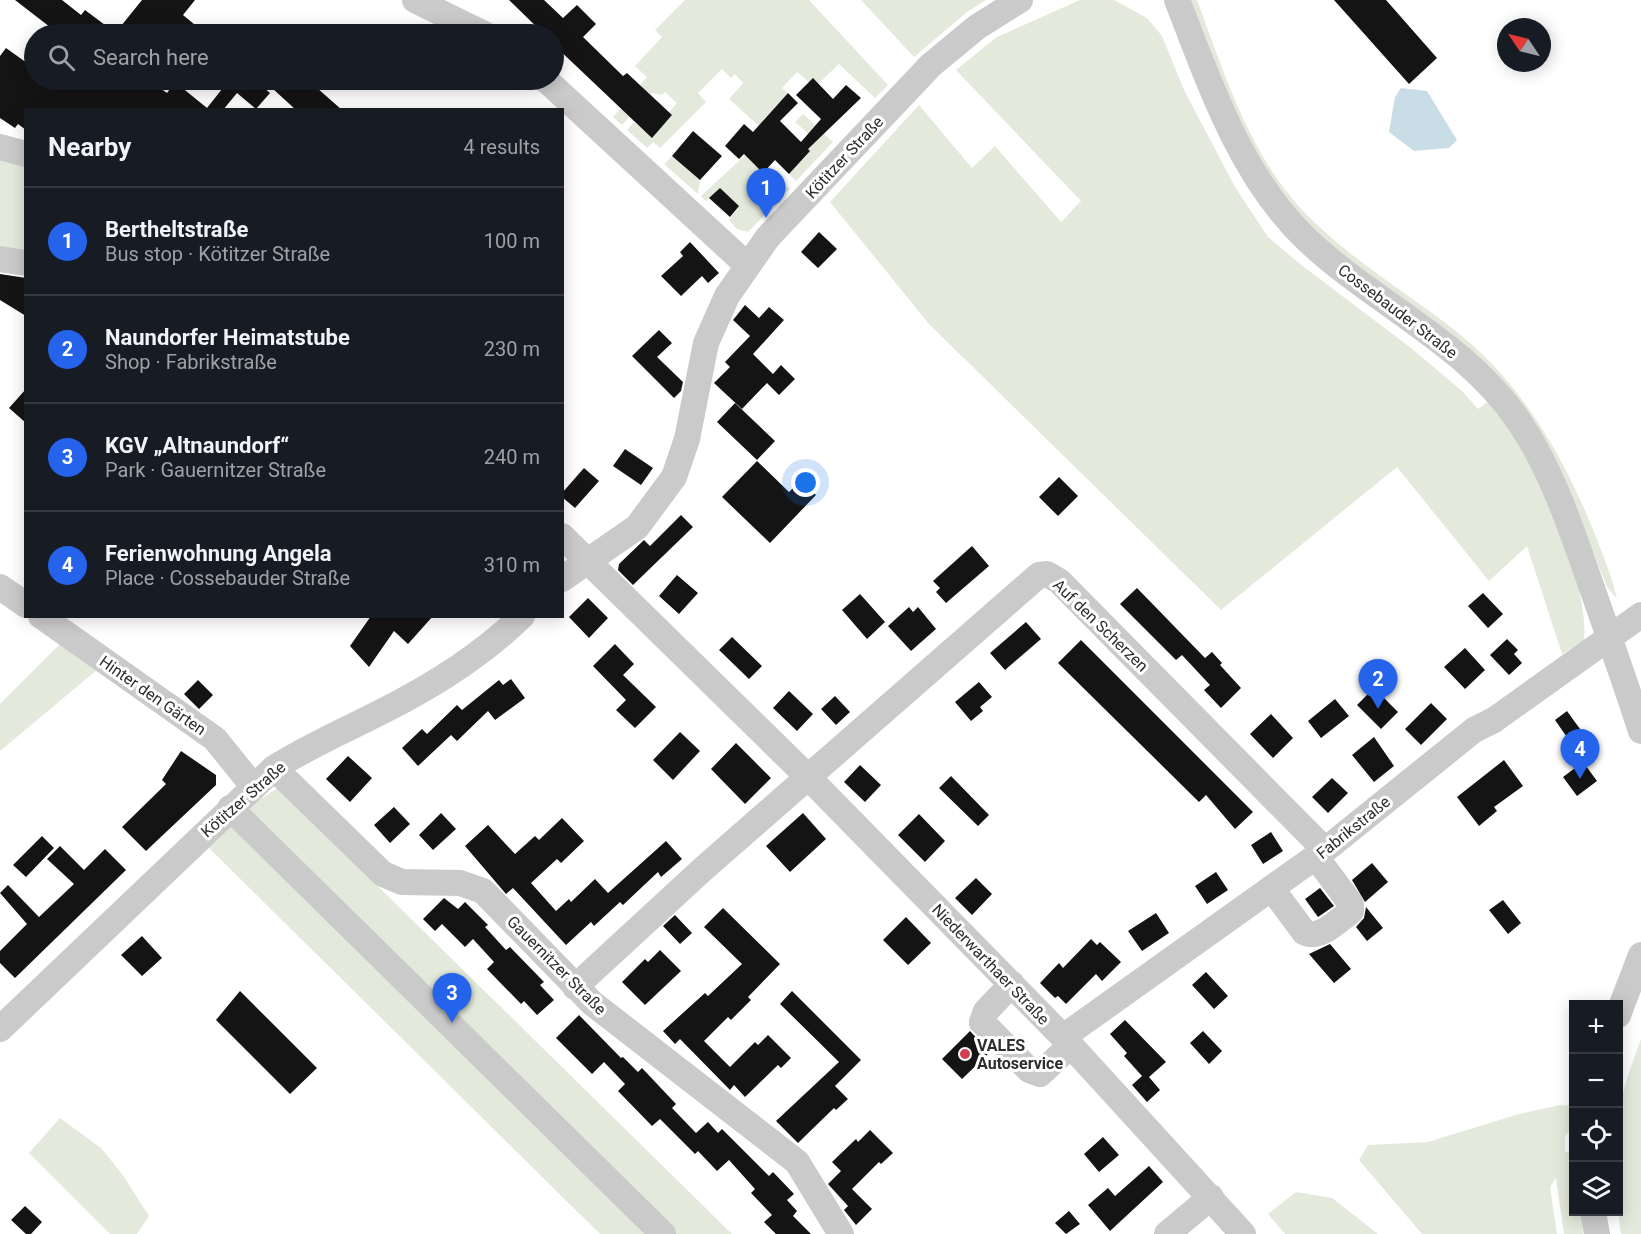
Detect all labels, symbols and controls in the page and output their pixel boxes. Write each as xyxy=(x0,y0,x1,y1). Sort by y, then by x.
north arrow xyxy=(1497,18,1551,72)
search box xyxy=(24,24,564,90)
icon: search xyxy=(45,41,78,74)
text: Search here xyxy=(93,45,209,70)
street label: Kötitzer Straße xyxy=(801,112,887,202)
text: Nearby xyxy=(48,132,131,162)
text: 4 results xyxy=(464,135,540,159)
pin: 1 xyxy=(746,168,786,218)
text: Bertheltstraße xyxy=(105,217,248,242)
text: 1 xyxy=(62,229,73,253)
text: 100 m xyxy=(484,229,540,253)
text: Bus stop · Kötitzer Straße xyxy=(105,242,330,266)
street label: Cossebauder Straße xyxy=(1334,260,1461,362)
text: Naundorfer Heimatstube xyxy=(105,325,350,350)
text: 2 xyxy=(62,337,73,361)
text: 230 m xyxy=(484,337,540,361)
text: Shop · Fabrikstraße xyxy=(105,350,277,374)
text: KGV „Altnaundorf“ xyxy=(105,433,289,458)
text: 3 xyxy=(62,445,73,469)
text: 240 m xyxy=(484,445,540,469)
text: Park · Gauernitzer Straße xyxy=(105,458,326,482)
your location xyxy=(791,468,820,497)
text: Ferienwohnung Angela xyxy=(105,541,332,566)
text: 4 xyxy=(62,553,73,577)
text: 310 m xyxy=(484,553,540,577)
text: Place · Cossebauder Straße xyxy=(105,566,350,590)
street label: Auf den Scherzen xyxy=(1049,575,1152,676)
street label: Hinter den Gärten xyxy=(96,652,210,739)
pin: 2 xyxy=(1358,660,1398,709)
pin: 4 xyxy=(1560,730,1600,779)
street label: Kötitzer Straße xyxy=(197,758,289,841)
street label: Fabrikstraße xyxy=(1313,792,1394,863)
street label: Niederwarthaer Straße xyxy=(928,900,1053,1029)
street label: Gauernitzer Straße xyxy=(503,912,610,1019)
pin: 3 xyxy=(432,974,472,1023)
map controls xyxy=(1569,1000,1623,1216)
button: + xyxy=(1569,1000,1623,1054)
place label: VALES Autoservice xyxy=(977,1036,1063,1073)
marker: VALES Autoservice xyxy=(958,1047,972,1061)
button: − xyxy=(1569,1054,1623,1108)
button: locate xyxy=(1569,1108,1623,1162)
button: layers xyxy=(1569,1162,1623,1216)

